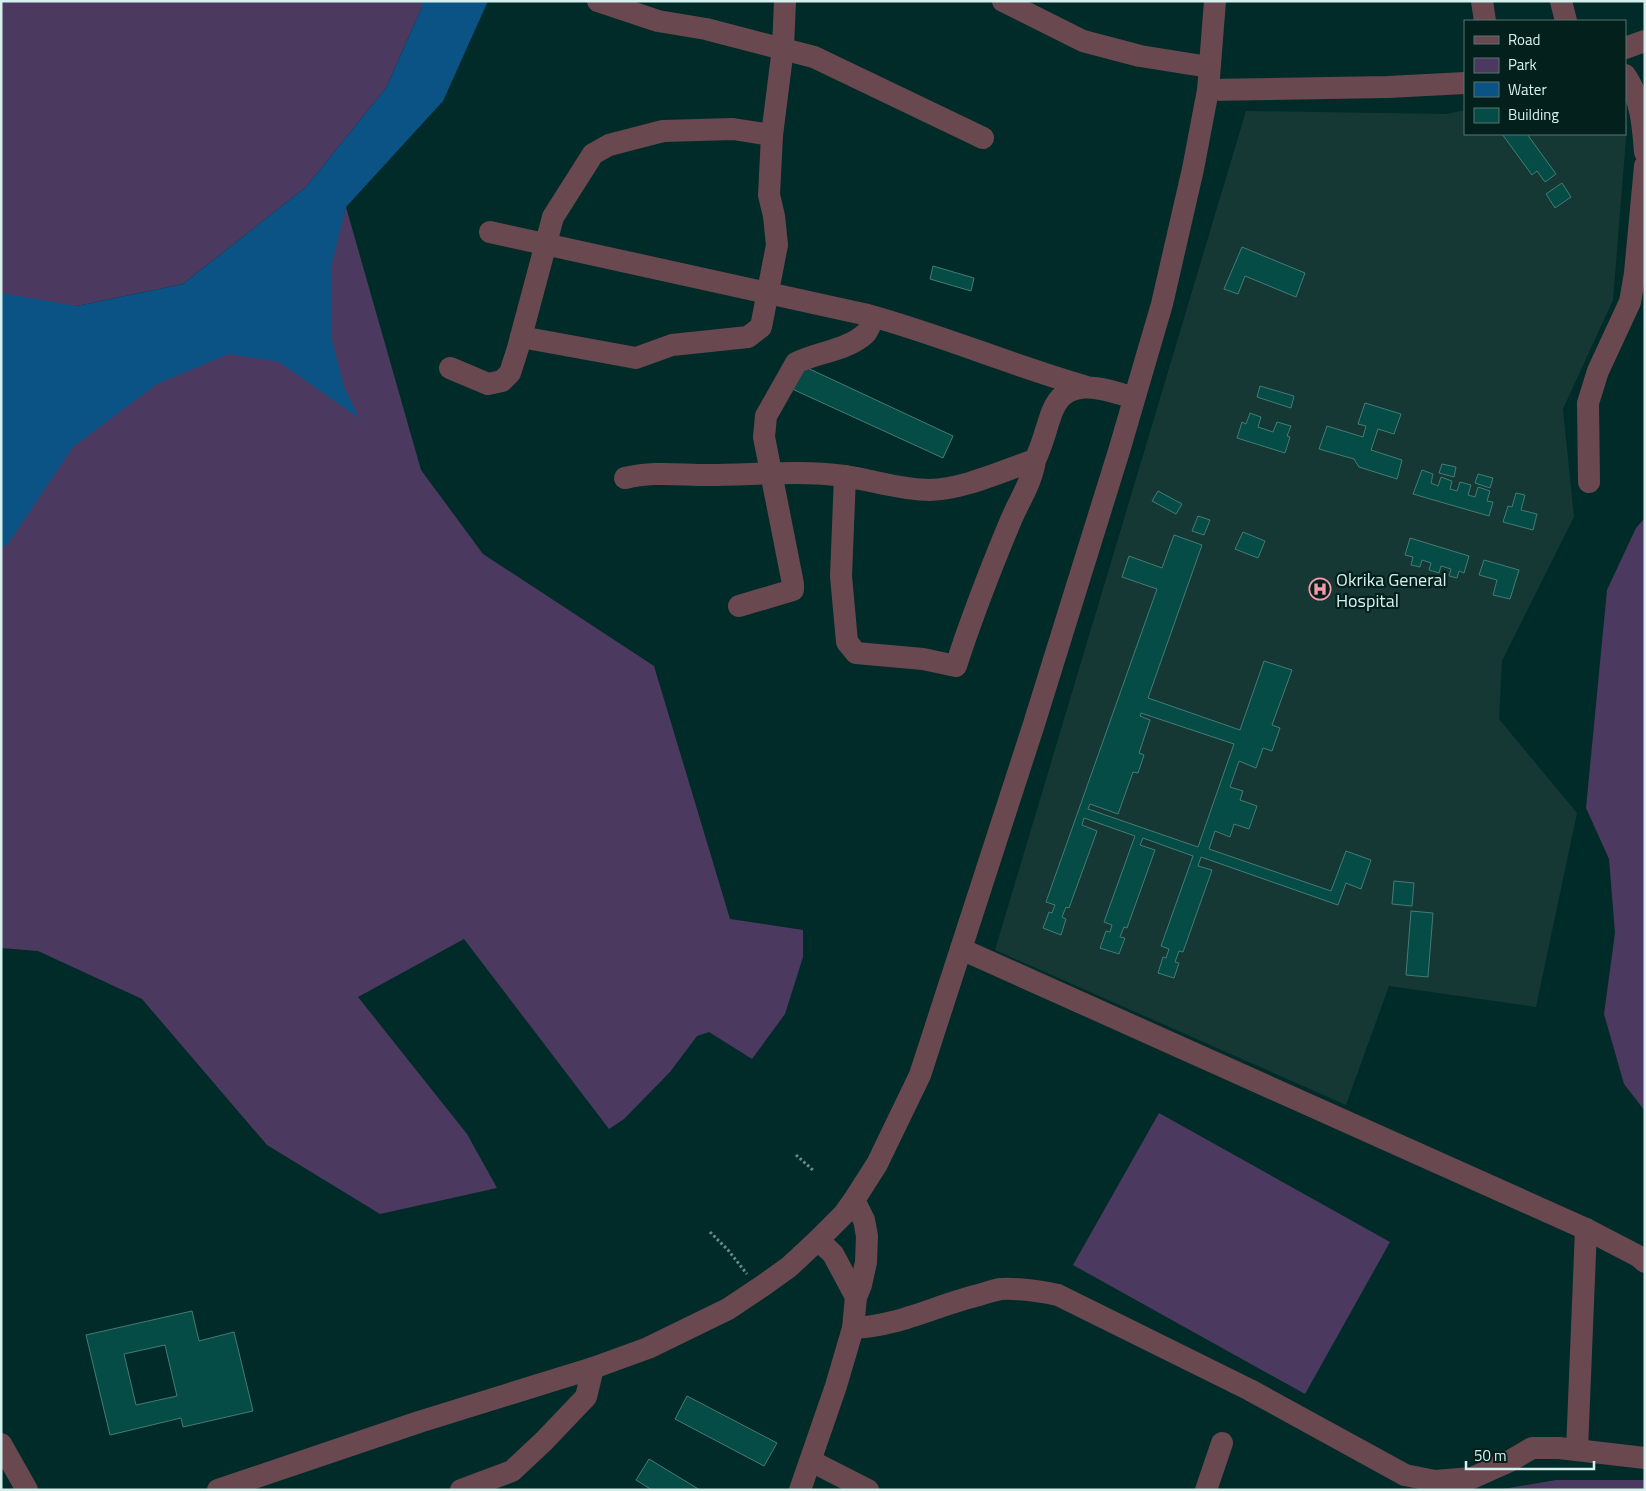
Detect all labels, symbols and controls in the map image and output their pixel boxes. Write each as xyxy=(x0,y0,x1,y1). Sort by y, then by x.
legend xyxy=(1464,20,1626,135)
text: Road xyxy=(1508,28,1540,51)
text: Park xyxy=(1508,53,1537,76)
text: Water xyxy=(1508,78,1547,101)
text: Building xyxy=(1508,103,1559,126)
place label: Okrika General Hospital xyxy=(1336,566,1447,614)
hospital icon: Okrika General Hospital xyxy=(1308,577,1332,601)
scale bar xyxy=(1466,1438,1594,1470)
text: 50 m xyxy=(1474,1444,1507,1467)

